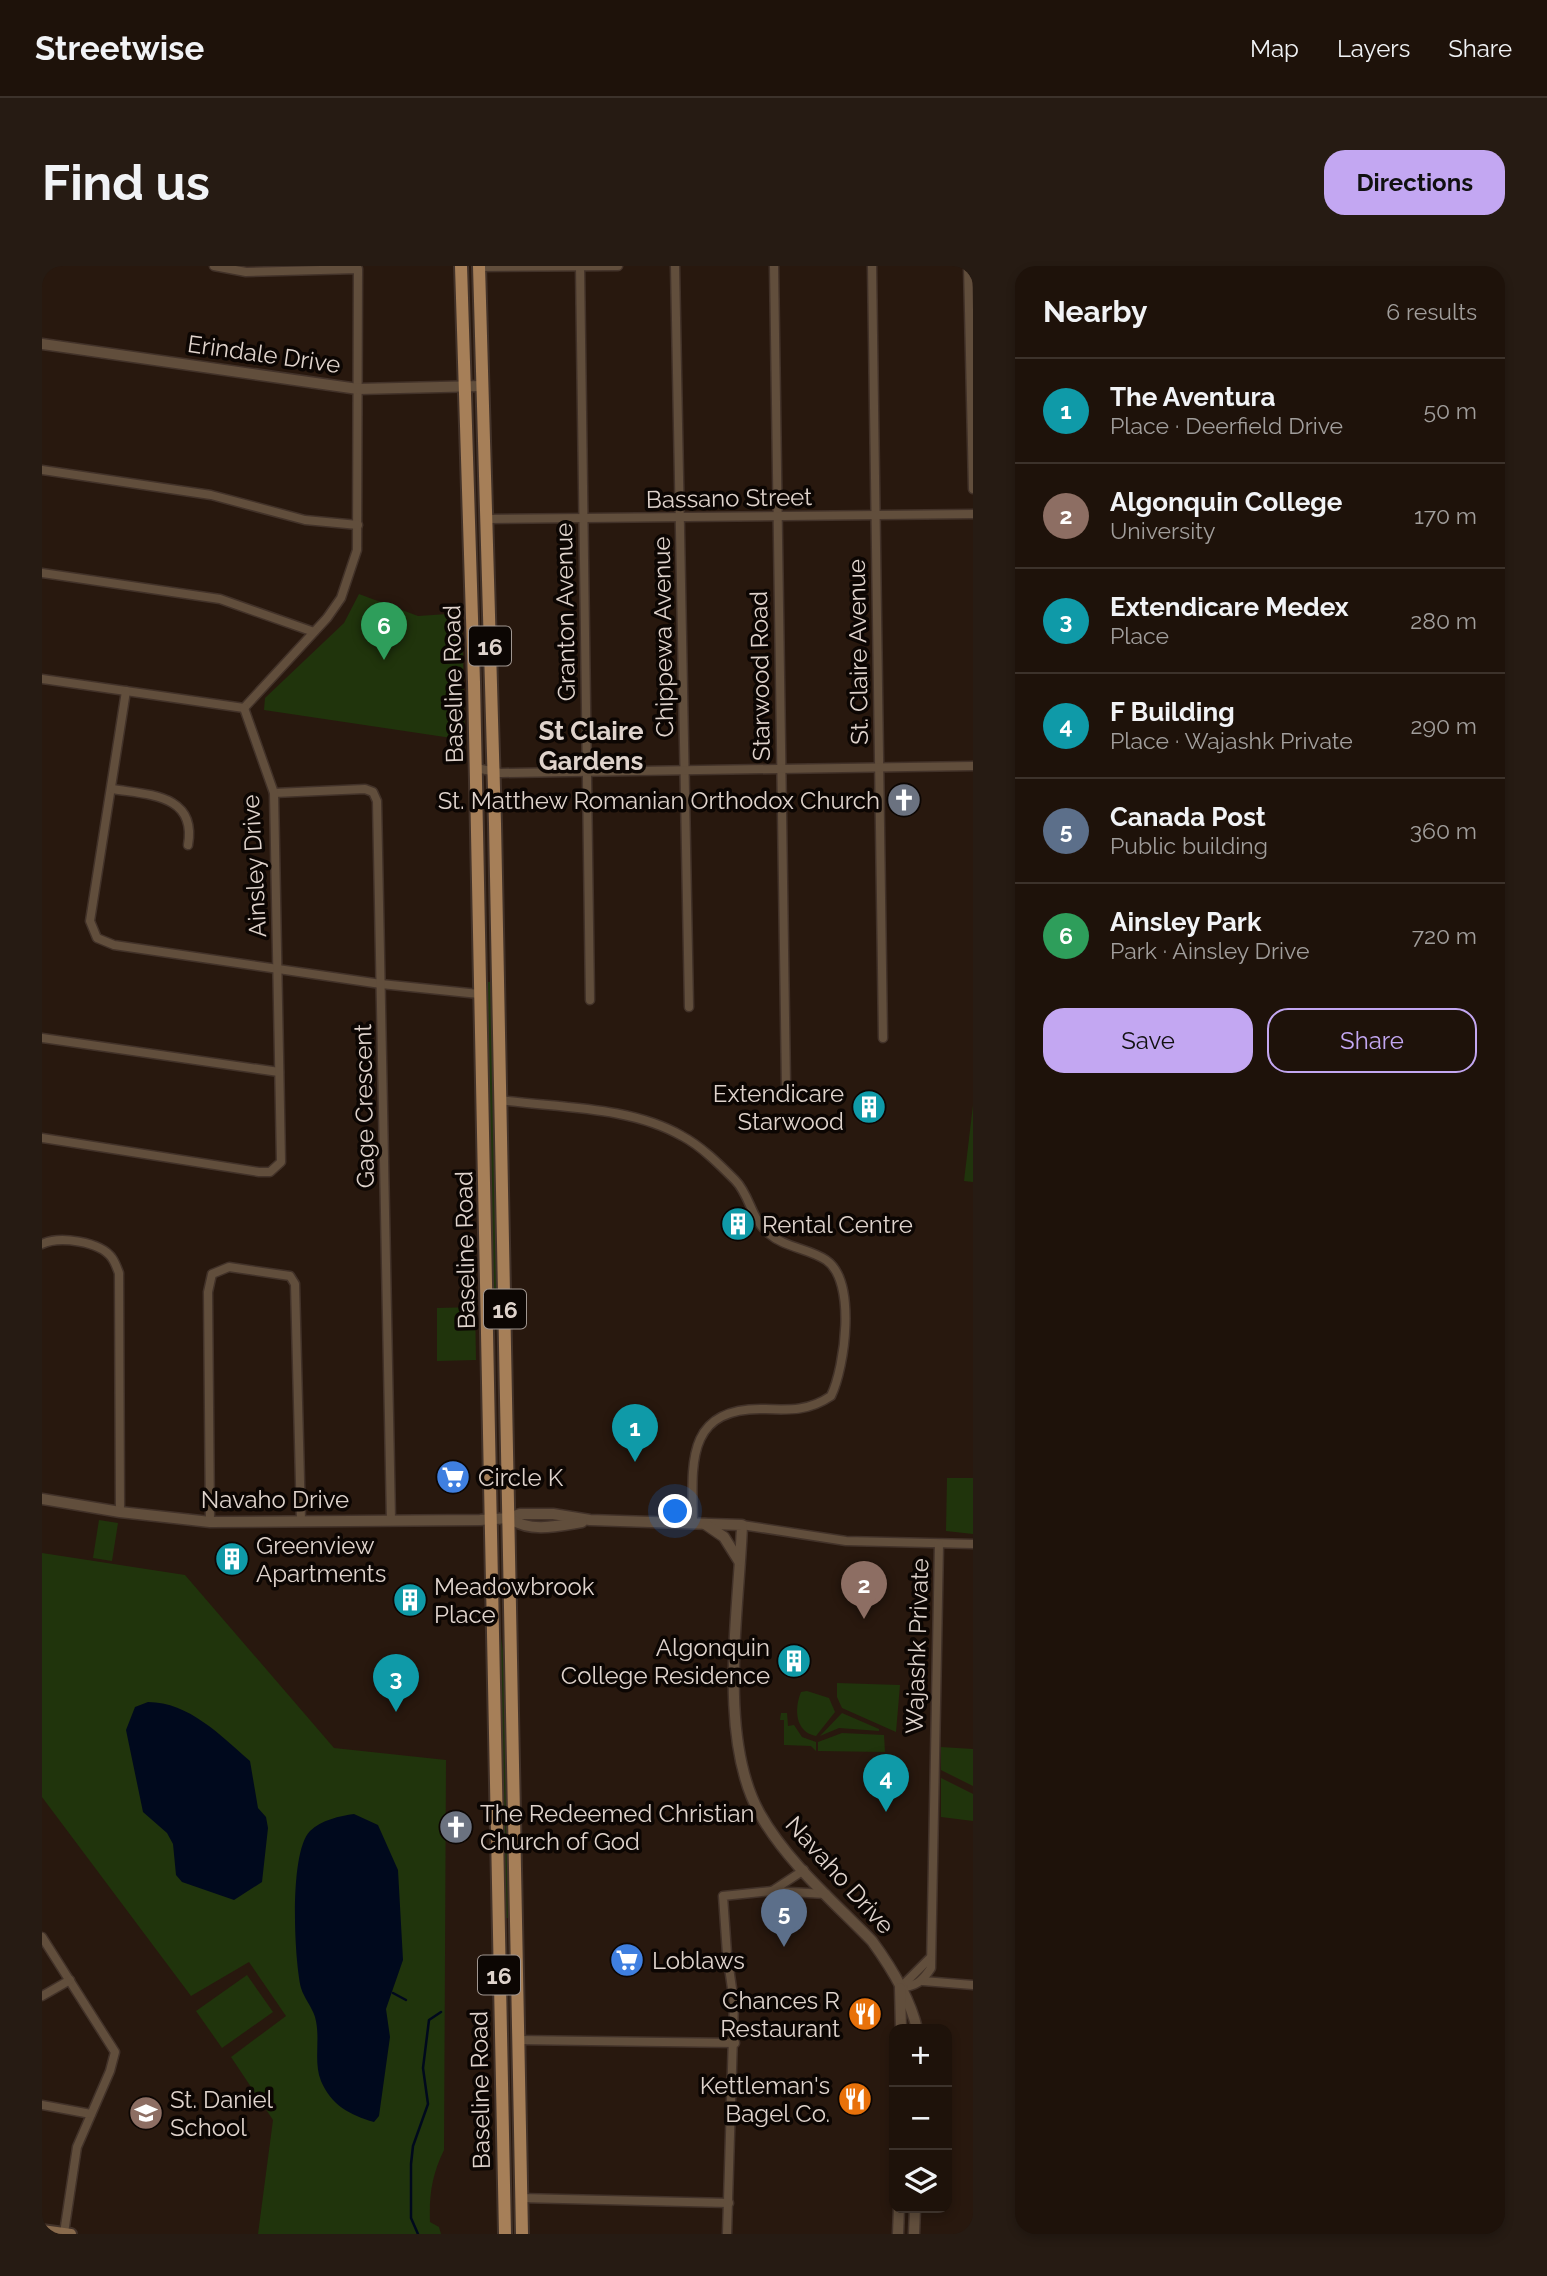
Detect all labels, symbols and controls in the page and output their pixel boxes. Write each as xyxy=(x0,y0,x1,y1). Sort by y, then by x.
text: Streetwise xyxy=(35,29,204,68)
text: Map xyxy=(1250,34,1299,63)
text: Layers xyxy=(1337,34,1410,63)
text: Share xyxy=(1448,34,1512,63)
button: Directions xyxy=(1324,150,1505,215)
text: Find us xyxy=(42,154,210,211)
text: Nearby xyxy=(1043,294,1147,329)
text: 6 results xyxy=(1386,298,1477,325)
street label: Erindale Drive xyxy=(186,329,342,379)
text: The Aventura xyxy=(1110,382,1275,412)
text: 1 xyxy=(1060,397,1072,424)
text: 50 m xyxy=(1423,397,1477,424)
text: Place · Deerfield Drive xyxy=(1110,412,1343,439)
street label: Bassano Street xyxy=(646,482,812,514)
text: Algonquin College xyxy=(1110,487,1342,517)
text: 2 xyxy=(1060,502,1072,529)
text: 170 m xyxy=(1414,502,1477,529)
text: University xyxy=(1110,517,1215,544)
street label: Granton Avenue xyxy=(549,523,581,701)
street label: Chippewa Avenue xyxy=(647,536,679,738)
street label: St. Claire Avenue xyxy=(842,559,874,745)
street label: Starwood Road xyxy=(744,591,776,761)
text: Extendicare Medex xyxy=(1110,592,1349,622)
pin: 6 xyxy=(361,602,407,660)
street label: Baseline Road xyxy=(437,605,469,763)
text: 3 xyxy=(1060,607,1072,634)
text: 280 m xyxy=(1410,607,1477,634)
text: Place xyxy=(1110,622,1169,649)
road number: 16 xyxy=(469,626,511,666)
text: F Building xyxy=(1110,697,1235,727)
text: 4 xyxy=(1059,712,1073,739)
text: 290 m xyxy=(1410,712,1477,739)
district label: St Claire Gardens xyxy=(539,716,644,776)
text: Place · Wajashk Private xyxy=(1110,727,1353,754)
church icon: St. Matthew Romanian Orthodox Church xyxy=(885,781,923,819)
place label: St. Matthew Romanian Orthodox Church xyxy=(438,786,880,815)
street label: Ainsley Drive xyxy=(236,794,272,938)
text: Canada Post xyxy=(1110,802,1266,832)
text: 5 xyxy=(1060,817,1072,844)
text: 360 m xyxy=(1410,817,1477,844)
text: Public building xyxy=(1110,832,1268,859)
text: Ainsley Park xyxy=(1110,907,1261,937)
text: 6 xyxy=(1059,922,1073,949)
text: 720 m xyxy=(1412,922,1477,949)
text: Park · Ainsley Drive xyxy=(1110,937,1309,964)
button: Save xyxy=(1043,1008,1253,1073)
button: Share xyxy=(1267,1008,1477,1073)
street label: Gage Crescent xyxy=(348,1023,380,1189)
place label: Extendicare Starwood xyxy=(713,1079,844,1136)
building icon: Extendicare Starwood xyxy=(850,1088,888,1126)
street label: Baseline Road xyxy=(449,1171,481,1329)
building icon: Rental Centre xyxy=(719,1205,757,1243)
place label: Rental Centre xyxy=(762,1210,913,1239)
road number: 16 xyxy=(484,1290,526,1328)
pin: 1 xyxy=(612,1404,658,1462)
supermarket icon: Circle K xyxy=(434,1458,472,1496)
place label: Circle K xyxy=(478,1463,564,1492)
street label: Navaho Drive xyxy=(201,1485,349,1514)
your location xyxy=(658,1494,692,1528)
place label: Greenview Apartments xyxy=(256,1531,386,1588)
building icon: Greenview Apartments xyxy=(213,1540,251,1578)
street label: Wajashk Private xyxy=(899,1558,935,1734)
pin: 2 xyxy=(841,1561,887,1619)
place label: Meadowbrook Place xyxy=(434,1572,595,1629)
building icon: Meadowbrook Place xyxy=(391,1581,429,1619)
place label: Algonquin College Residence xyxy=(561,1633,770,1690)
building icon: Algonquin College Residence xyxy=(775,1642,813,1680)
pin: 3 xyxy=(373,1654,419,1712)
pin: 4 xyxy=(863,1754,909,1812)
place label: The Redeemed Christian Church of God xyxy=(480,1799,755,1856)
church icon: The Redeemed Christian Church of God xyxy=(437,1808,475,1846)
street label: Navaho Drive xyxy=(780,1810,900,1940)
pin: 5 xyxy=(761,1889,807,1947)
supermarket icon: Loblaws xyxy=(608,1941,646,1979)
place label: Loblaws xyxy=(652,1946,745,1975)
road number: 16 xyxy=(478,1956,520,1994)
place label: Chances R Restaurant xyxy=(720,1986,840,2043)
restaurant icon: Chances R Restaurant xyxy=(846,1995,884,2033)
street label: Baseline Road xyxy=(464,2011,496,2169)
map controls xyxy=(889,2024,952,2213)
button: + xyxy=(889,2024,952,2087)
place label: Kettleman's Bagel Co. xyxy=(700,2071,830,2128)
restaurant icon: Kettleman's Bagel Co. xyxy=(836,2080,874,2118)
place label: St. Daniel School xyxy=(170,2085,274,2142)
button: − xyxy=(889,2087,952,2150)
school or university icon: St. Daniel School xyxy=(127,2094,165,2132)
button: layers xyxy=(889,2150,952,2213)

